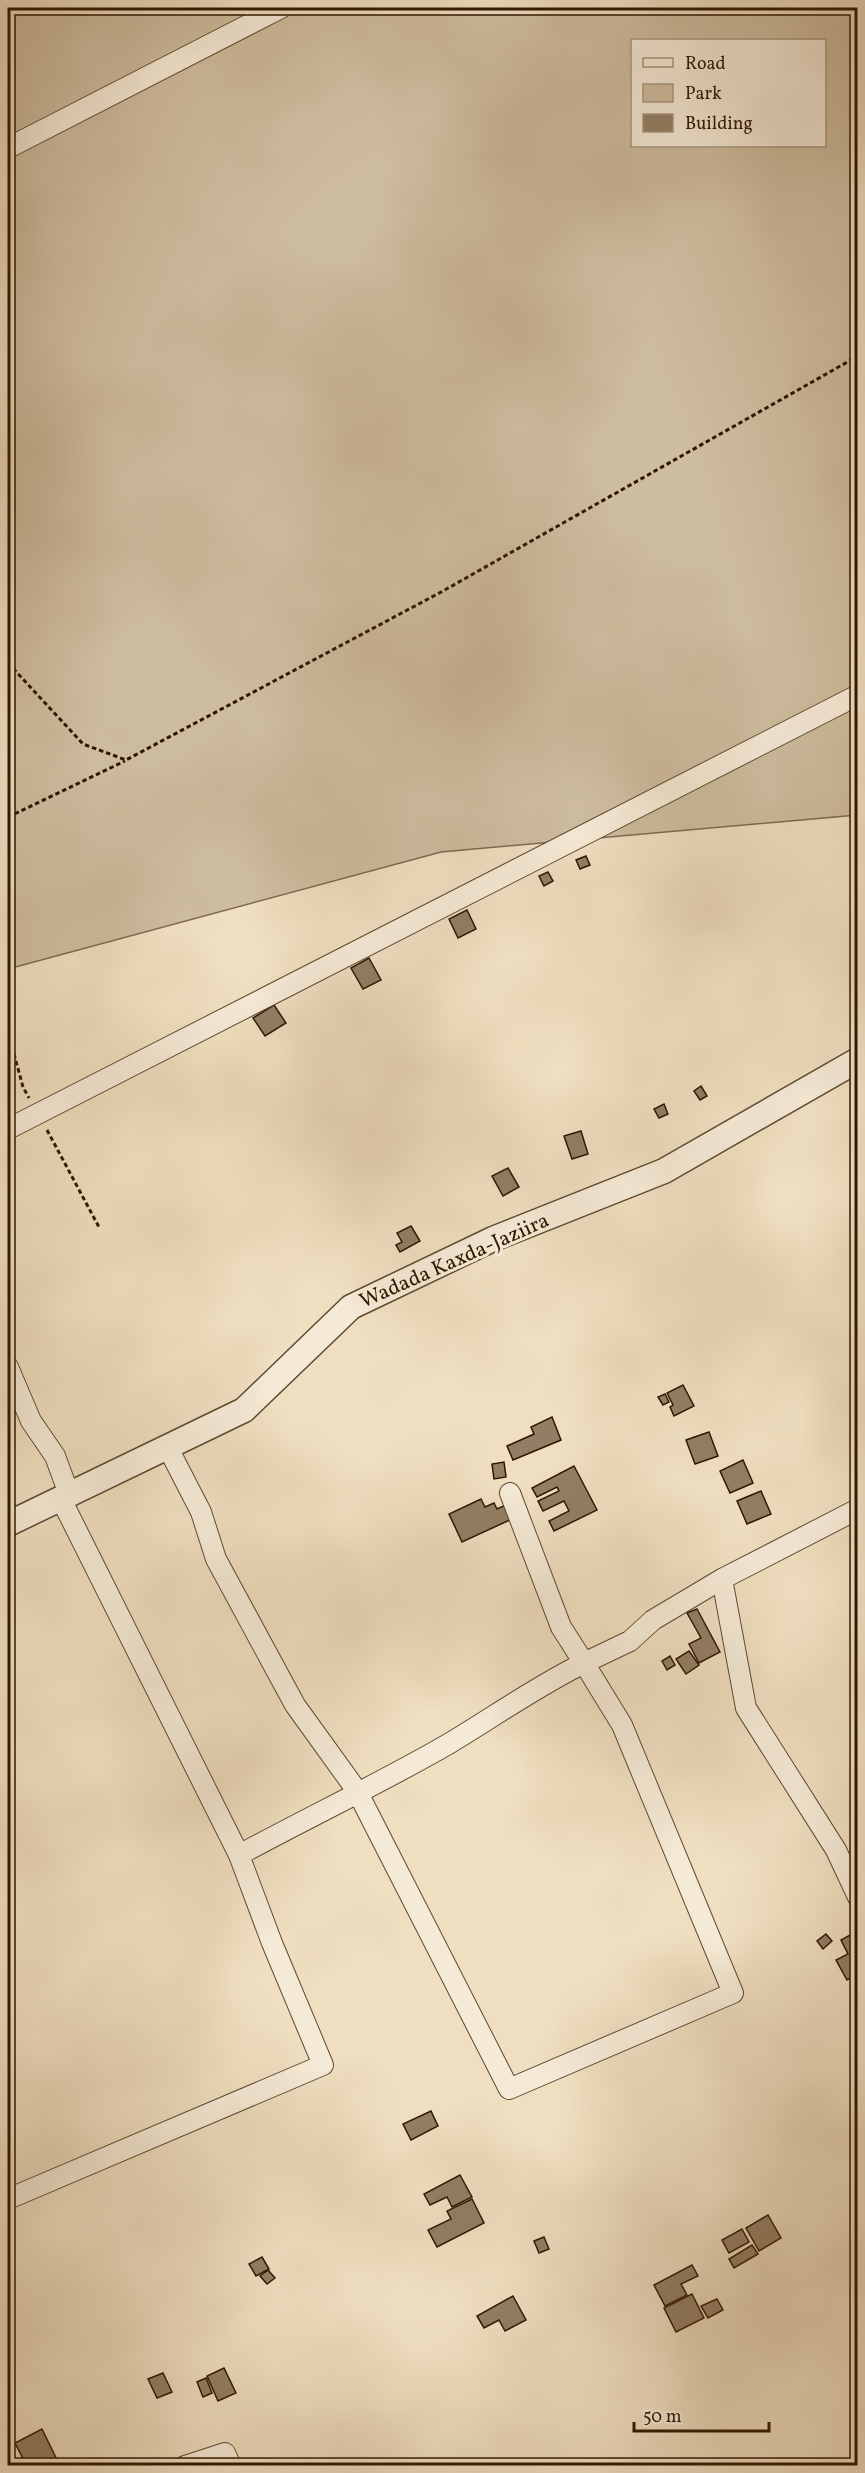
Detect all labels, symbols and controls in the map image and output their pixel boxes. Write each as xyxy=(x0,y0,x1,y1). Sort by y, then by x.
legend xyxy=(631,39,826,147)
text: Road xyxy=(685,52,726,77)
text: Park xyxy=(685,82,722,107)
text: Building xyxy=(685,112,753,137)
street label: Wadada Kaxda-Jaziira xyxy=(355,1206,554,1316)
scale bar xyxy=(634,2395,769,2433)
text: 50 m xyxy=(643,2405,682,2430)

